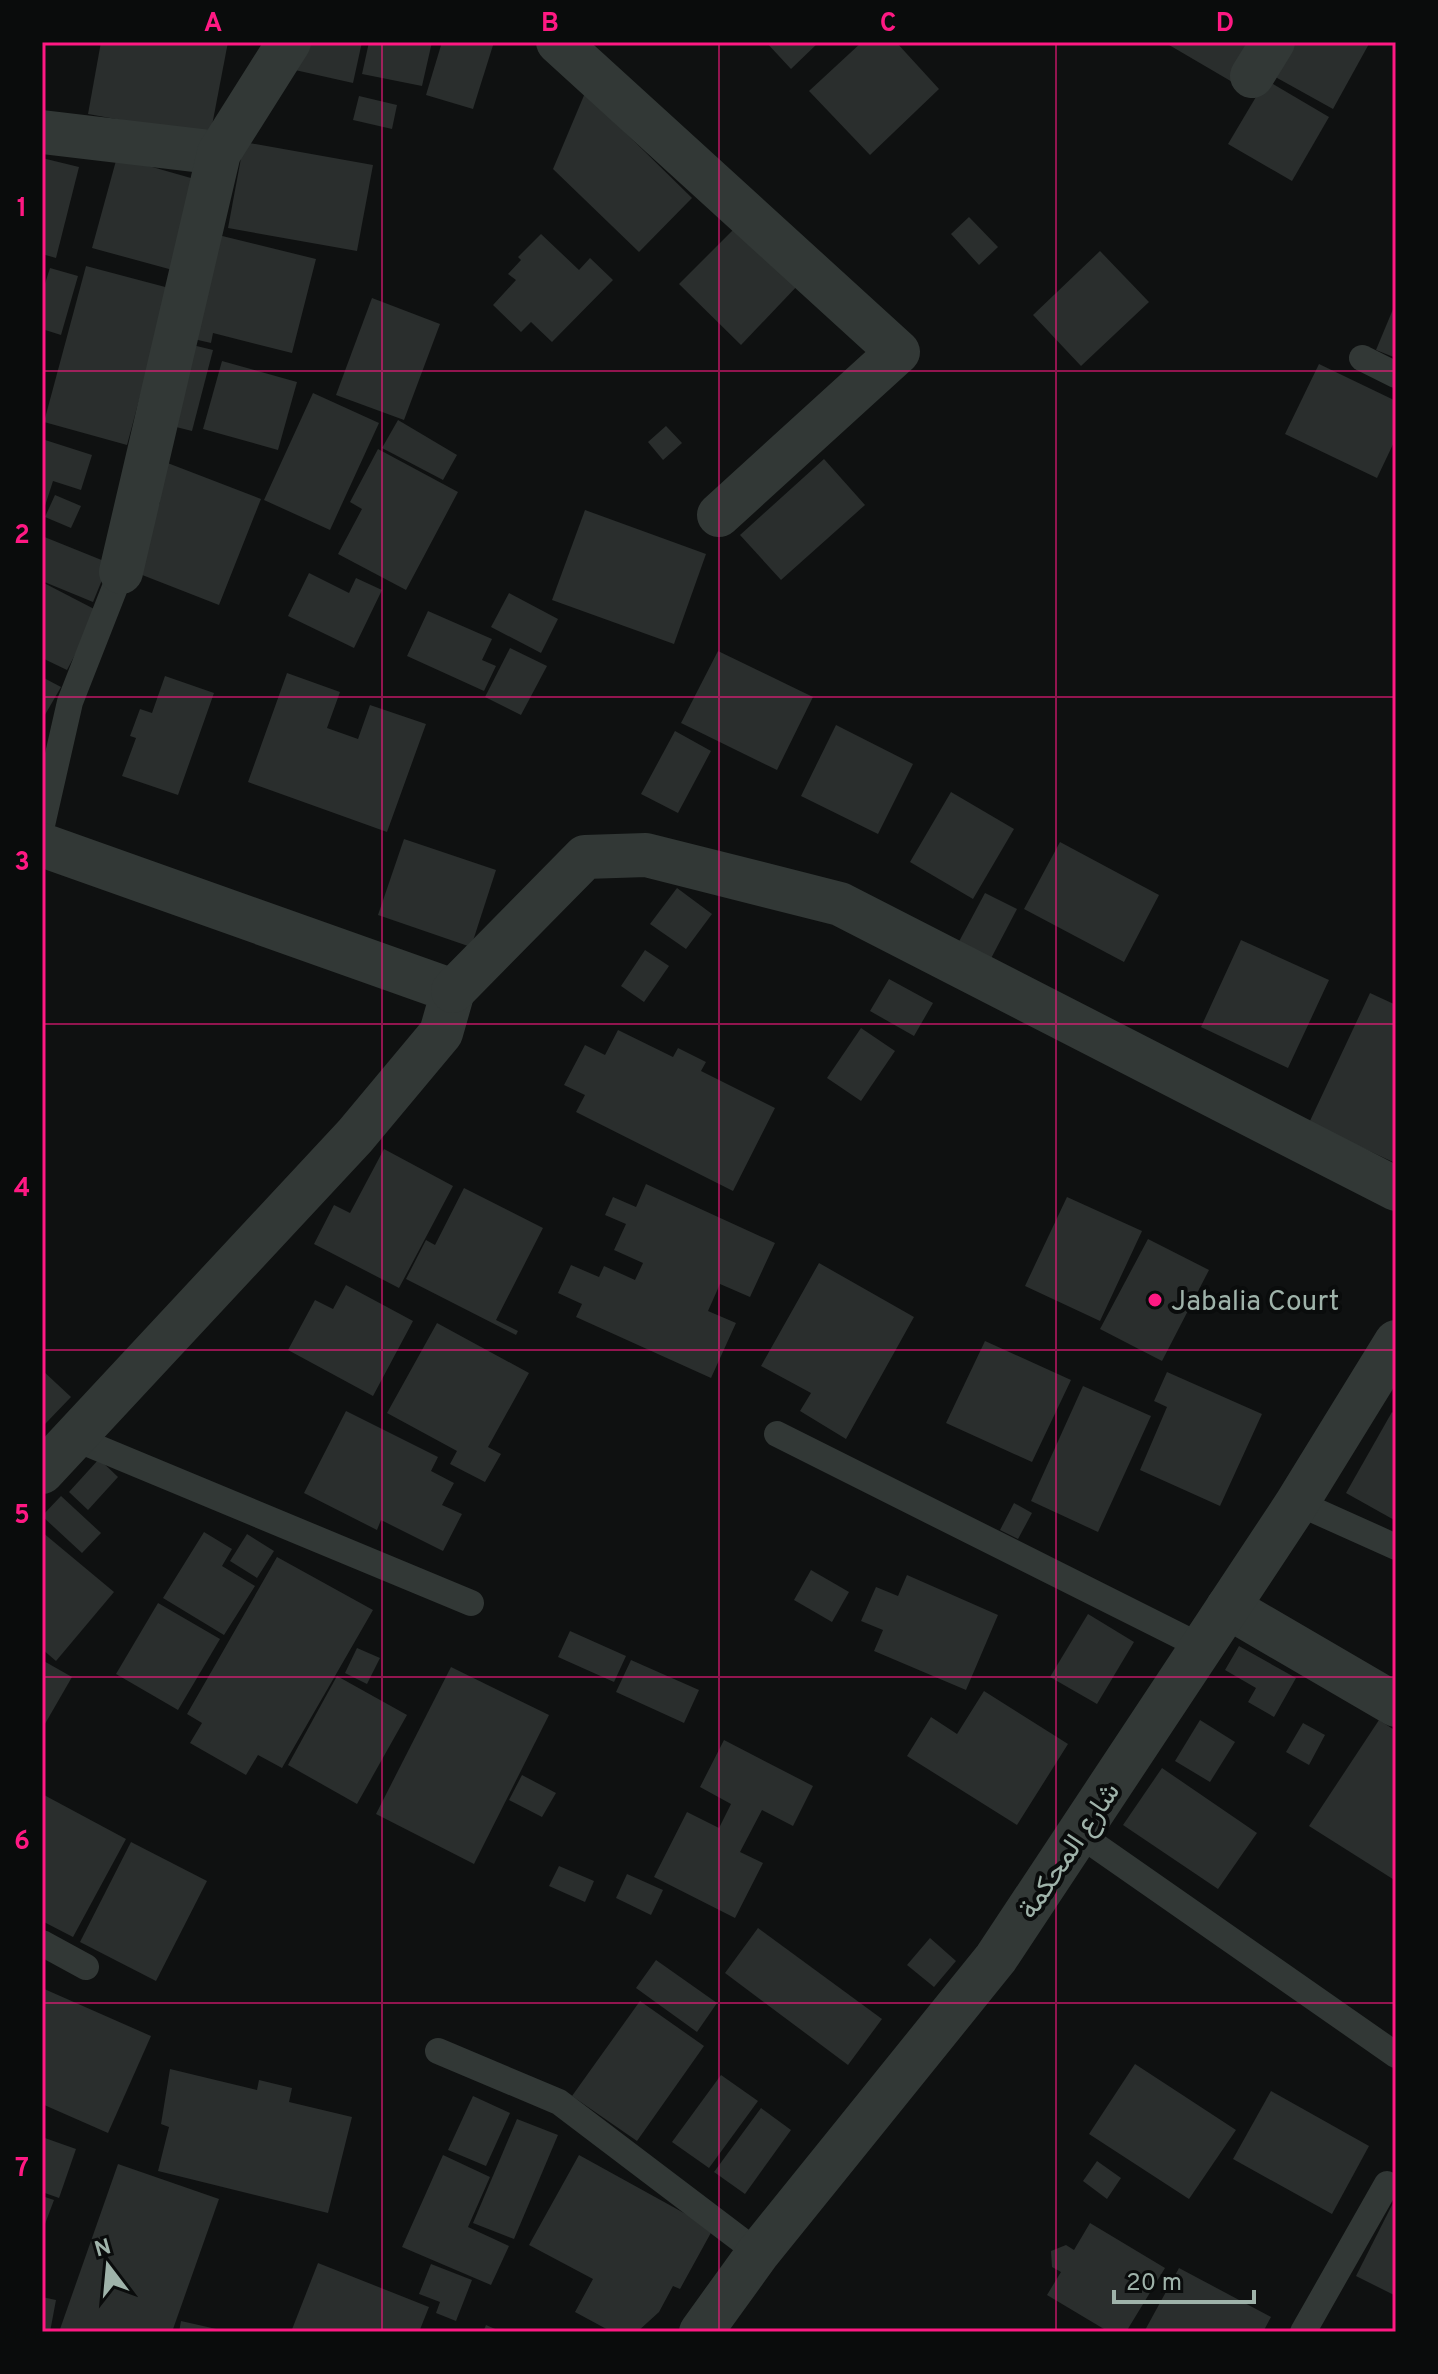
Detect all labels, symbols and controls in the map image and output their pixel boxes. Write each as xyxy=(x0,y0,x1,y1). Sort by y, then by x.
text: A xyxy=(204,8,222,41)
text: B xyxy=(541,8,559,41)
text: C xyxy=(880,8,896,41)
text: D xyxy=(1216,8,1234,41)
text: 1 xyxy=(17,193,27,226)
text: 2 xyxy=(14,520,30,553)
text: 3 xyxy=(14,847,30,880)
text: 4 xyxy=(14,1173,30,1206)
place label: Jabalia Court xyxy=(1171,1285,1339,1321)
marker: Jabalia Court xyxy=(1146,1291,1164,1309)
text: 5 xyxy=(14,1500,30,1533)
street label: شارع المحكمة xyxy=(1012,1776,1129,1927)
text: 6 xyxy=(14,1826,30,1859)
text: 7 xyxy=(15,2153,29,2186)
north arrow xyxy=(68,2226,148,2306)
text: N xyxy=(92,2234,114,2264)
scale bar xyxy=(1114,2254,1254,2304)
text: 20 m xyxy=(1126,2269,1182,2299)

